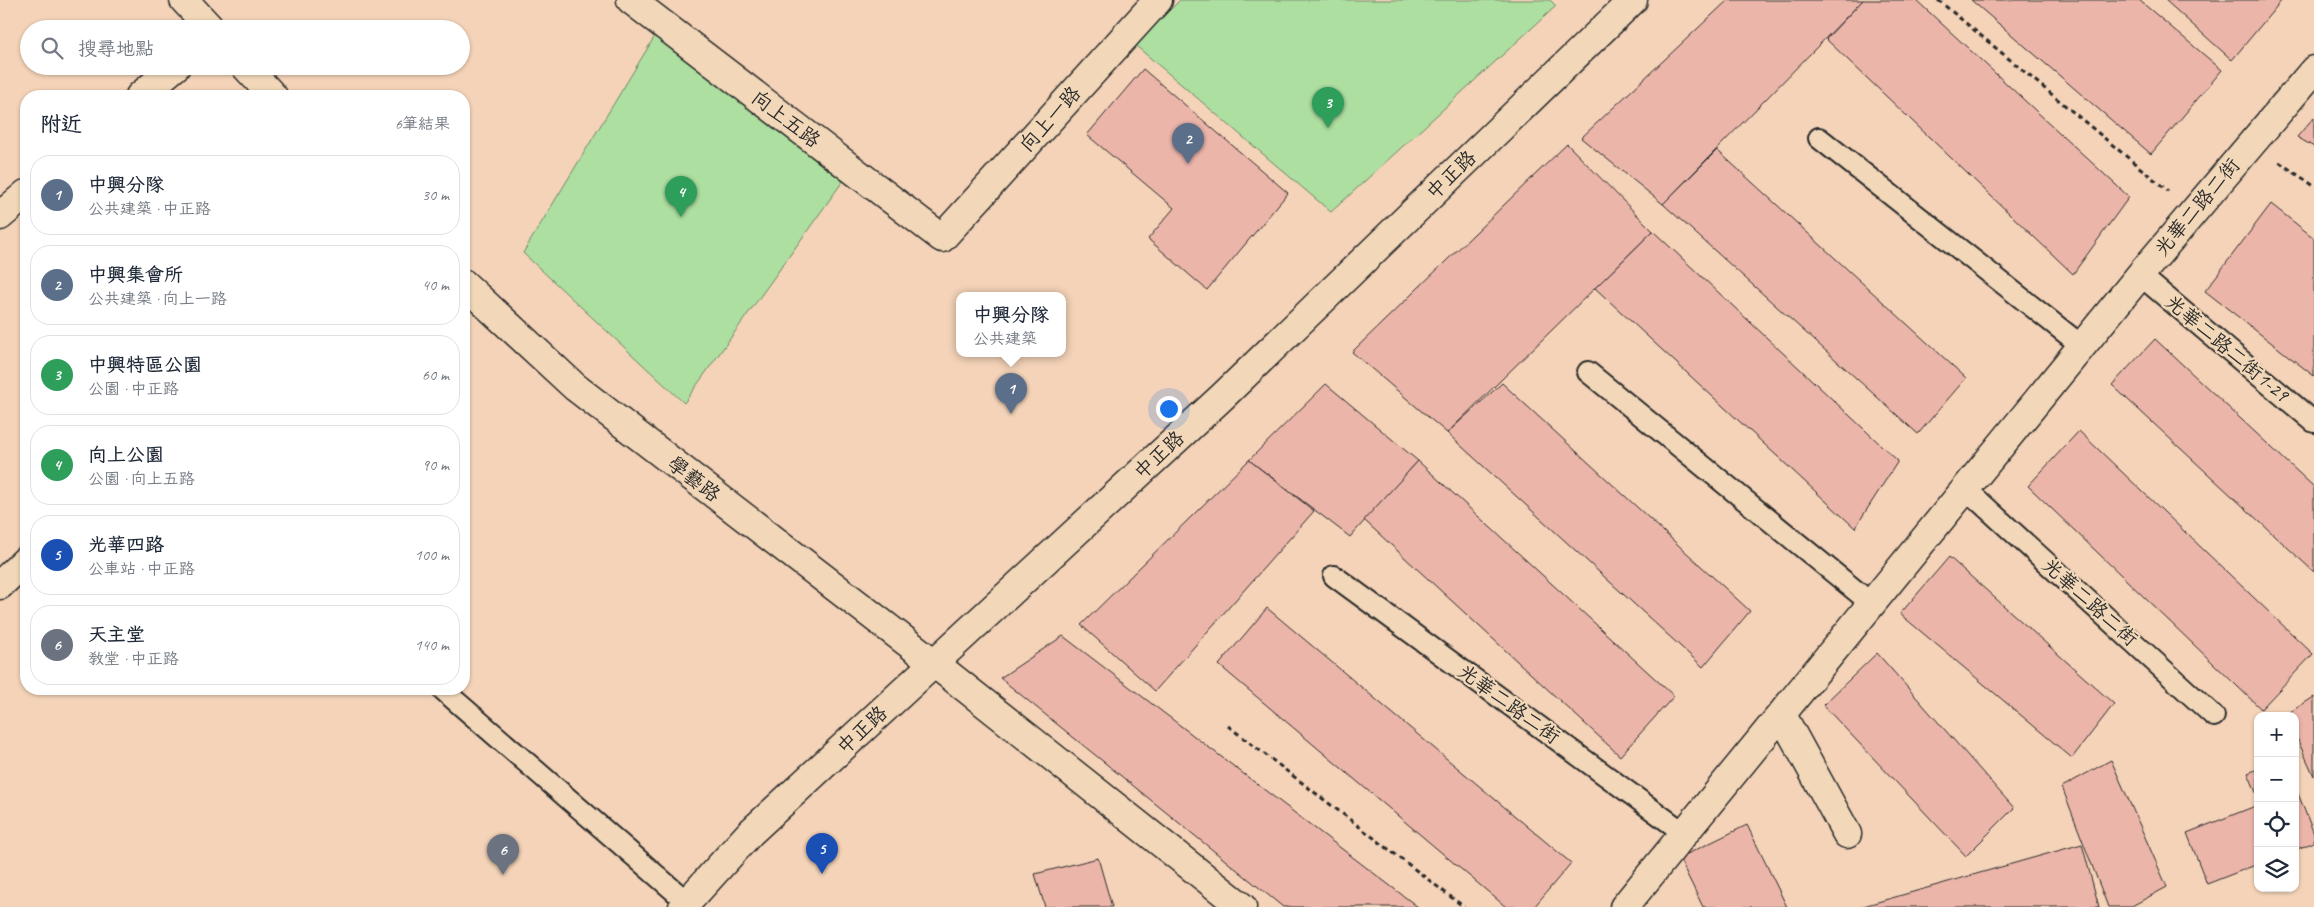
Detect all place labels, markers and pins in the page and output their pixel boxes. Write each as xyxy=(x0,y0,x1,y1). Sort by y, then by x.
pin: 3 xyxy=(1312,87,1344,128)
pin: 2 xyxy=(1172,123,1204,164)
pin: 4 xyxy=(665,176,697,217)
pin: 1 xyxy=(995,373,1027,414)
pin: 5 xyxy=(806,833,838,874)
pin: 6 xyxy=(487,834,519,875)

